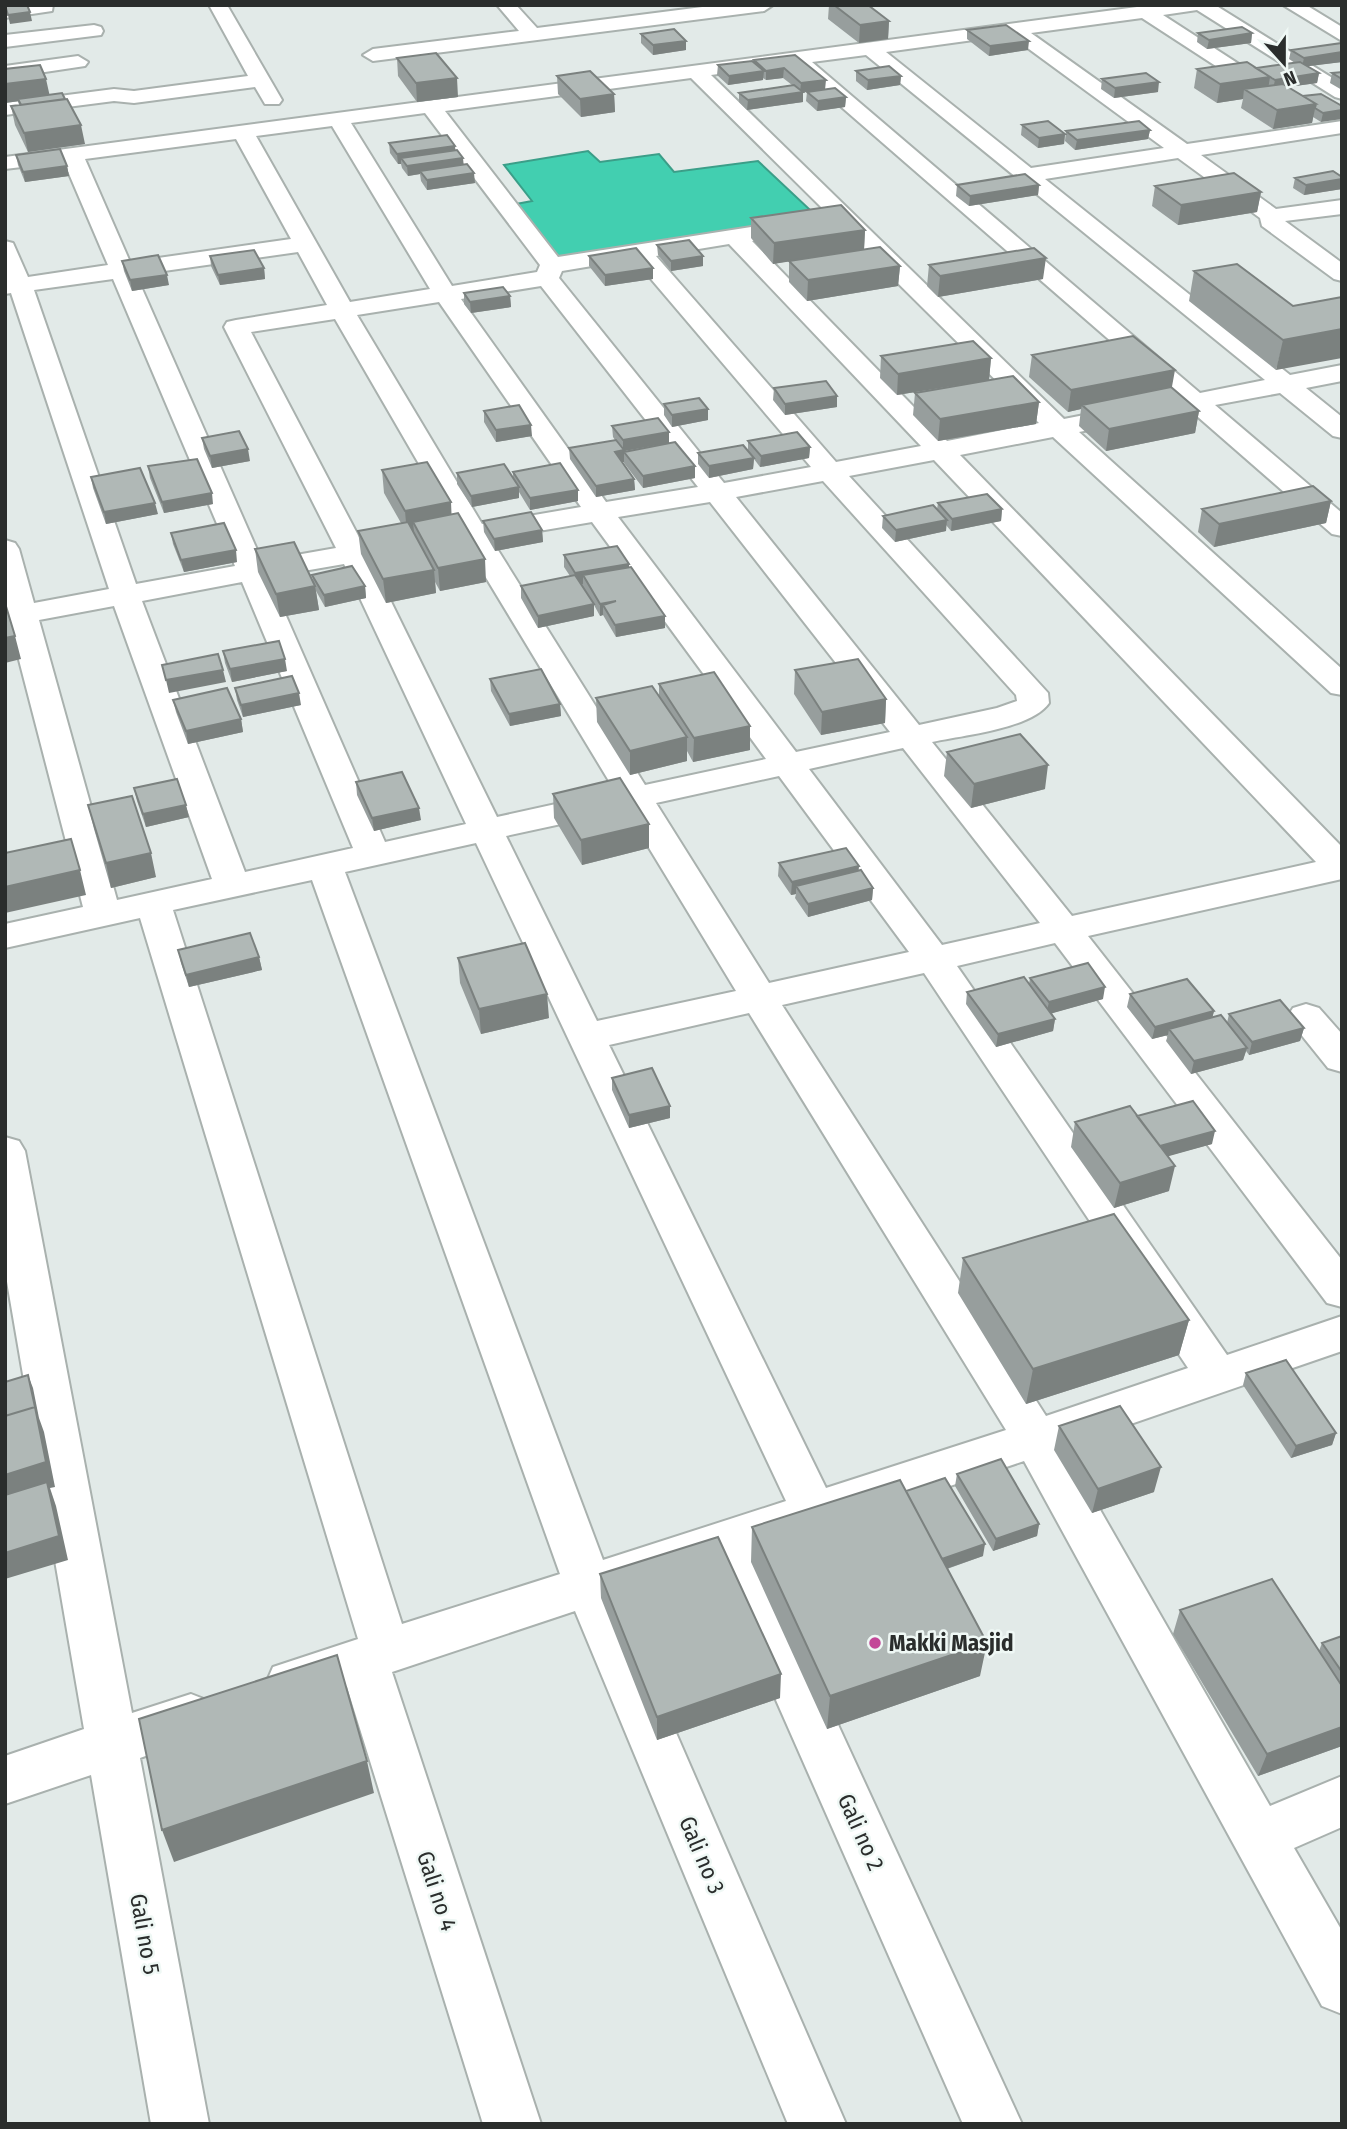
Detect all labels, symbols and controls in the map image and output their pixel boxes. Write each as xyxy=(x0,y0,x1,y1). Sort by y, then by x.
north arrow xyxy=(1249,28,1319,98)
text: N xyxy=(1280,66,1299,91)
place label: Makki Masjid xyxy=(889,1629,1014,1657)
marker: Makki Masjid xyxy=(867,1635,883,1651)
street label: Gali no 2 xyxy=(832,1789,890,1875)
street label: Gali no 3 xyxy=(673,1812,731,1898)
street label: Gali no 4 xyxy=(411,1848,463,1934)
street label: Gali no 5 xyxy=(124,1891,166,1977)

